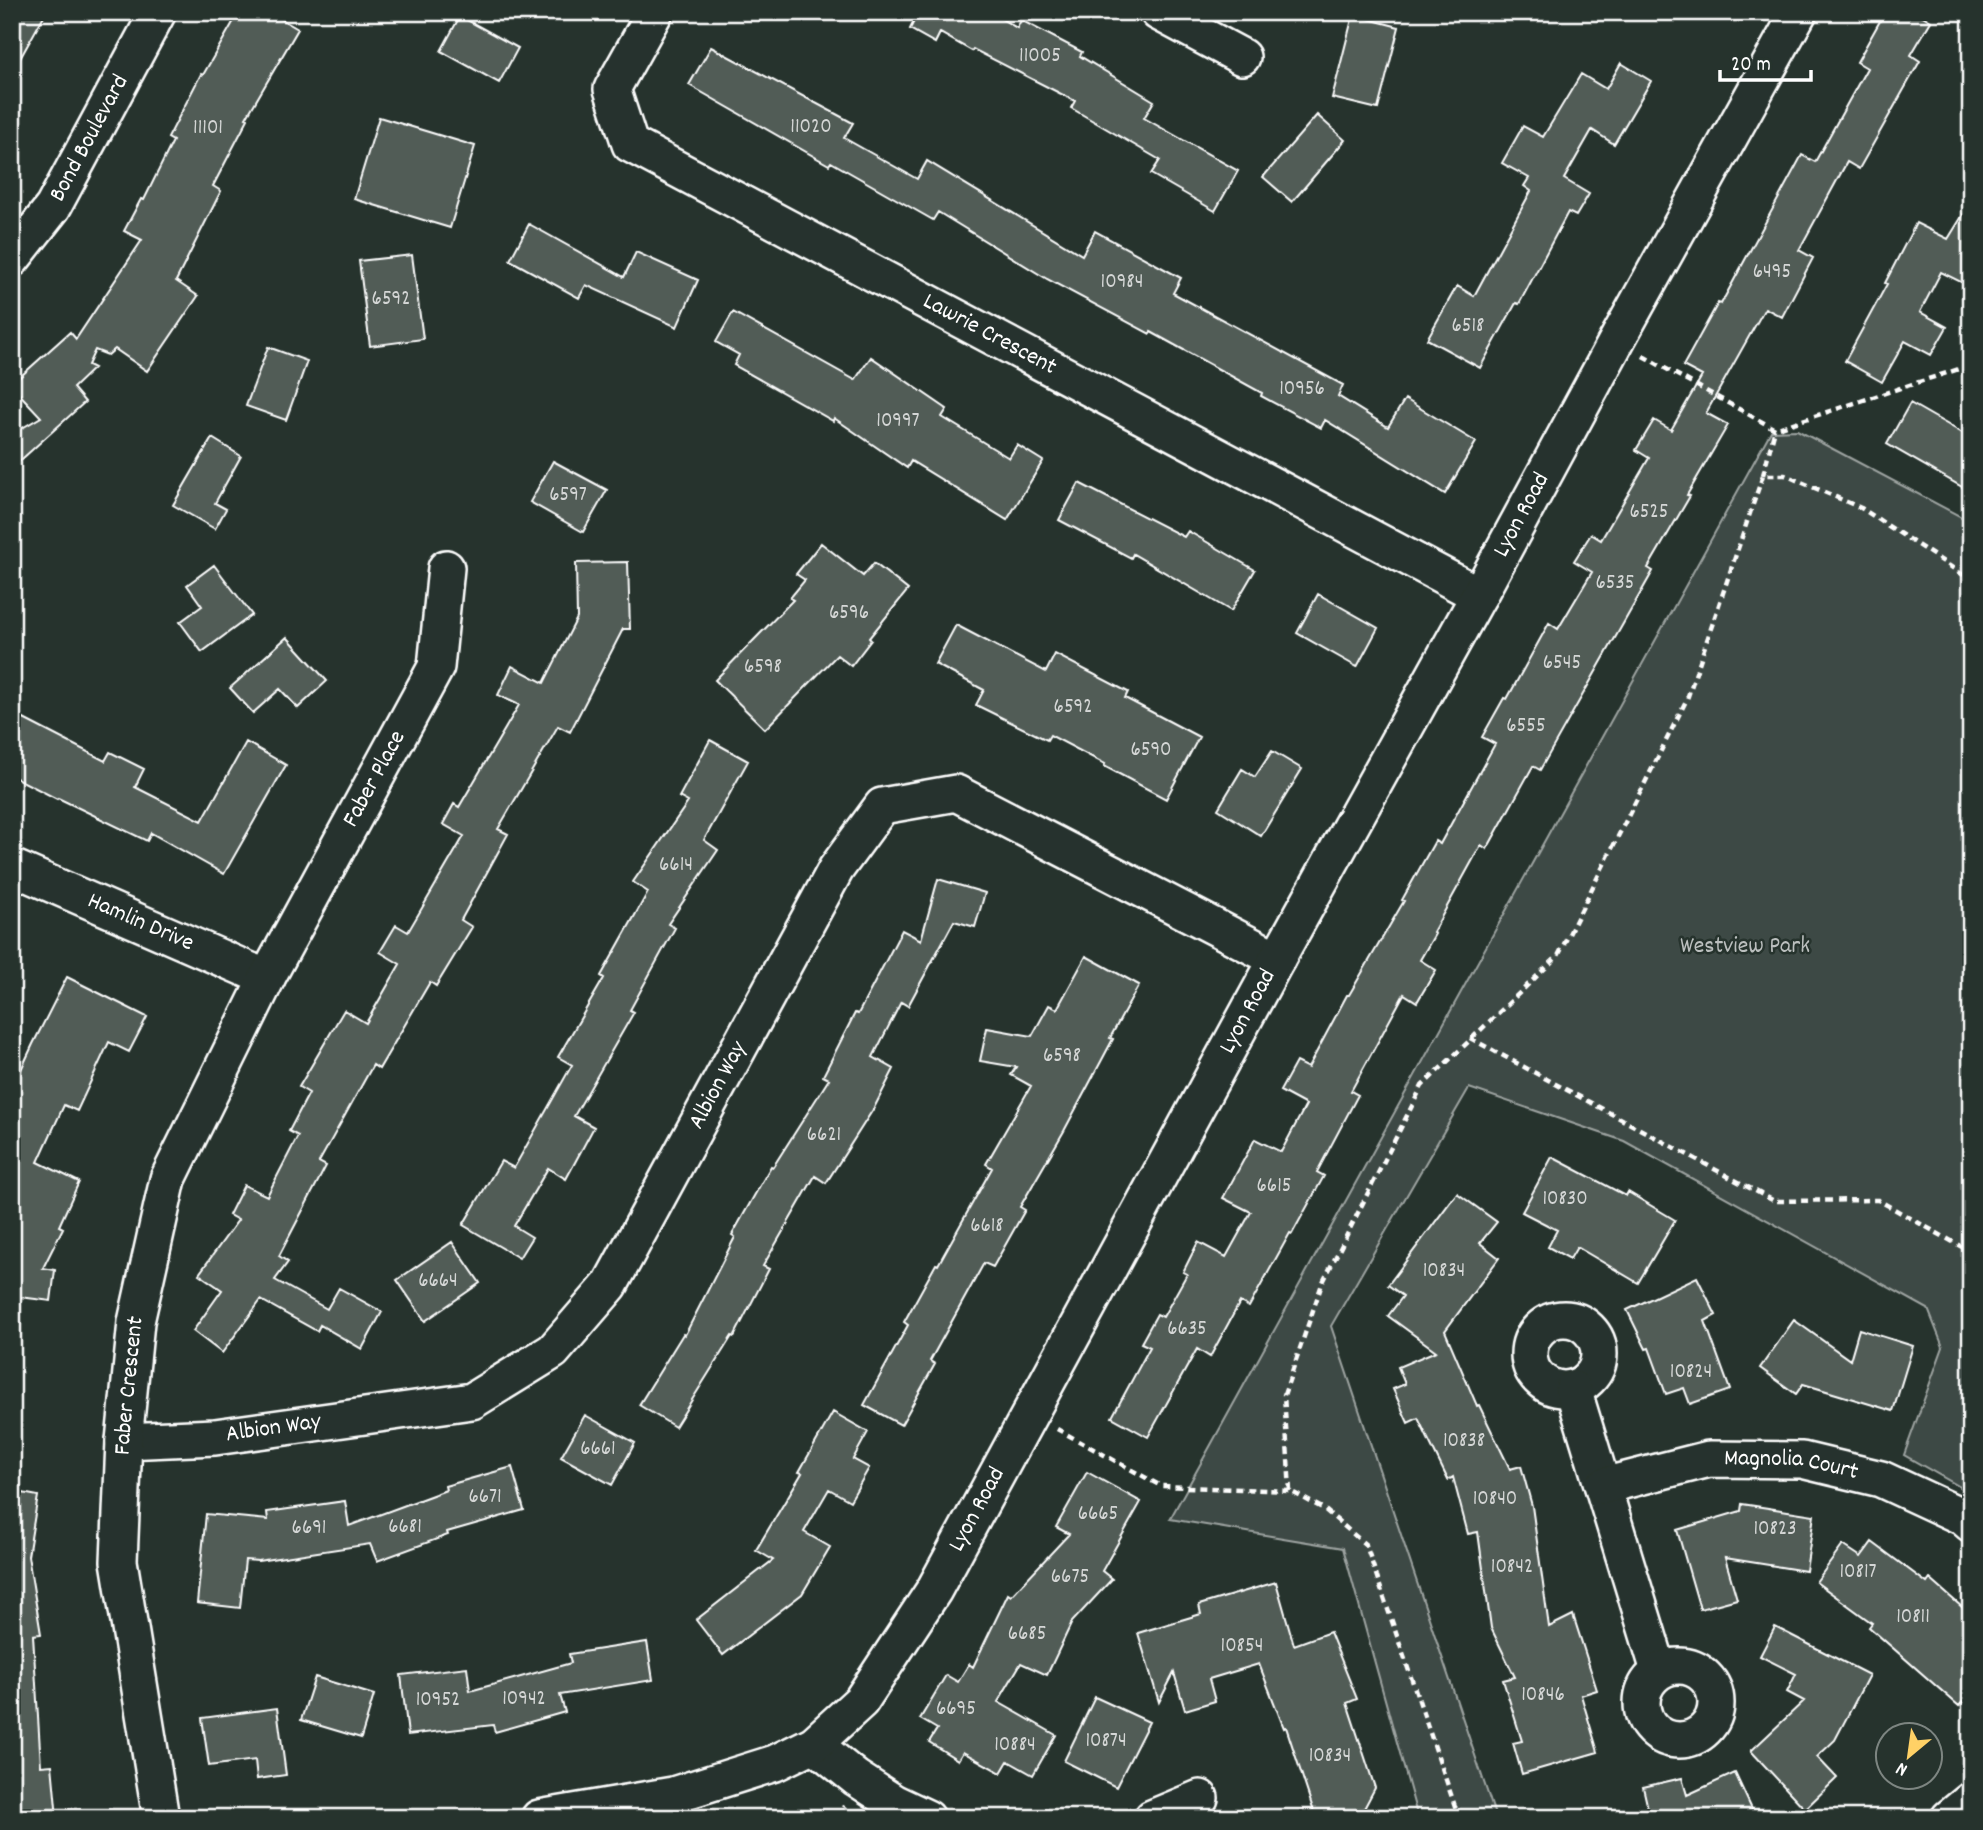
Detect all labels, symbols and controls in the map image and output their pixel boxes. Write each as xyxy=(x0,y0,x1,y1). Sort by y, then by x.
scale bar xyxy=(1720,38,1812,82)
house number: 11005 xyxy=(1019,42,1061,72)
text: 20 m xyxy=(1731,51,1771,81)
street label: Bond Boulevard xyxy=(42,69,138,208)
house number: 11020 xyxy=(790,113,832,143)
house number: 11101 xyxy=(193,114,223,144)
house number: 6495 xyxy=(1753,258,1791,288)
house number: 10984 xyxy=(1101,268,1143,298)
house number: 6592 xyxy=(372,285,410,315)
street label: Lawrie Crescent xyxy=(916,285,1063,385)
house number: 6518 xyxy=(1451,312,1485,342)
house number: 10956 xyxy=(1279,375,1325,405)
house number: 10997 xyxy=(876,407,920,437)
street label: Lyon Road xyxy=(1485,467,1559,564)
house number: 6597 xyxy=(549,481,587,511)
house number: 6525 xyxy=(1630,498,1668,528)
house number: 6535 xyxy=(1595,569,1635,599)
house number: 6596 xyxy=(829,599,869,629)
house number: 6545 xyxy=(1543,649,1581,679)
house number: 6598 xyxy=(744,653,782,683)
house number: 6592 xyxy=(1054,693,1092,723)
house number: 6555 xyxy=(1506,712,1546,742)
street label: Faber Place xyxy=(335,725,415,834)
house number: 6590 xyxy=(1130,736,1172,766)
house number: 6614 xyxy=(659,851,693,881)
street label: Hamlin Drive xyxy=(82,885,199,961)
park label: Westview Park xyxy=(1680,930,1810,964)
street label: Lyon Road xyxy=(1211,963,1285,1060)
street label: Albion Way xyxy=(681,1034,757,1136)
house number: 6598 xyxy=(1043,1042,1081,1072)
house number: 6621 xyxy=(807,1121,841,1151)
house number: 6615 xyxy=(1257,1172,1291,1202)
house number: 10830 xyxy=(1542,1185,1588,1215)
house number: 6618 xyxy=(970,1212,1004,1242)
house number: 10834 xyxy=(1423,1257,1465,1287)
house number: 6664 xyxy=(418,1267,458,1297)
street label: Faber Crescent xyxy=(106,1313,154,1456)
house number: 6635 xyxy=(1167,1315,1207,1345)
house number: 10824 xyxy=(1670,1358,1712,1388)
street label: Albion Way xyxy=(224,1405,324,1452)
house number: 10838 xyxy=(1443,1427,1485,1457)
house number: 6661 xyxy=(580,1435,616,1465)
street label: Magnolia Court xyxy=(1724,1442,1862,1490)
street label: Lyon Road xyxy=(941,1461,1014,1558)
house number: 6671 xyxy=(468,1483,502,1513)
house number: 10840 xyxy=(1473,1485,1517,1515)
house number: 6665 xyxy=(1078,1500,1118,1530)
house number: 6681 xyxy=(388,1513,422,1543)
house number: 6691 xyxy=(292,1514,326,1544)
house number: 10823 xyxy=(1754,1515,1796,1545)
house number: 10842 xyxy=(1491,1553,1533,1583)
house number: 10817 xyxy=(1839,1558,1877,1588)
house number: 6675 xyxy=(1051,1563,1089,1593)
house number: 10811 xyxy=(1896,1603,1930,1633)
house number: 6685 xyxy=(1008,1620,1046,1650)
house number: 10854 xyxy=(1221,1632,1263,1662)
house number: 10846 xyxy=(1521,1681,1565,1711)
house number: 10942 xyxy=(502,1685,546,1715)
house number: 10952 xyxy=(416,1686,460,1716)
house number: 6695 xyxy=(936,1695,976,1725)
north arrow xyxy=(1874,1722,1944,1792)
house number: 10874 xyxy=(1085,1727,1127,1757)
house number: 10884 xyxy=(994,1731,1036,1761)
house number: 10834 xyxy=(1309,1742,1351,1772)
text: N xyxy=(1892,1754,1913,1782)

